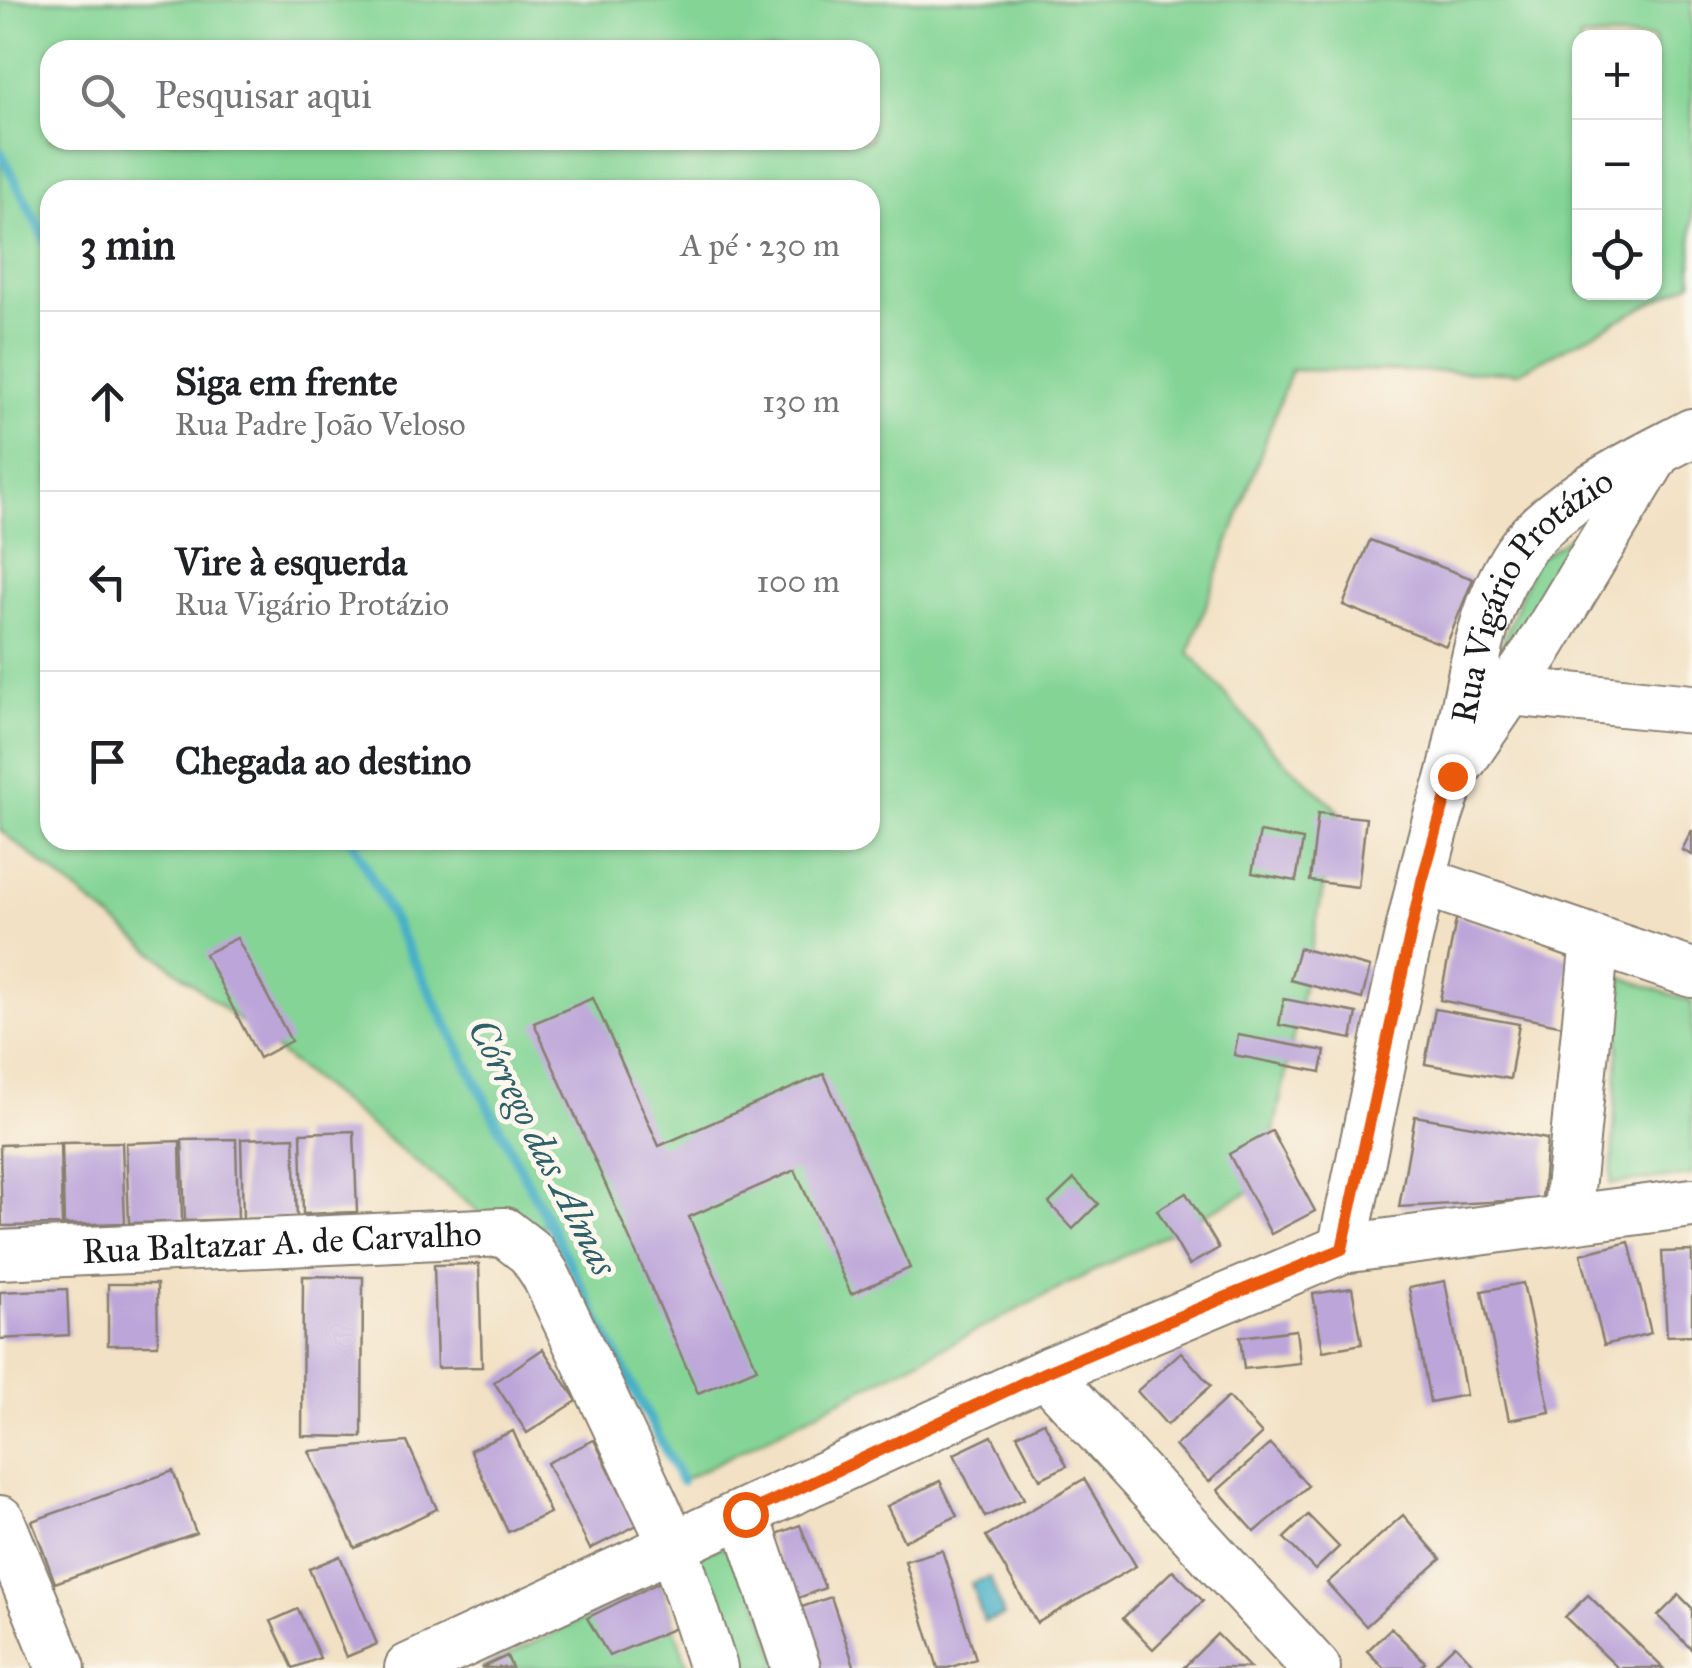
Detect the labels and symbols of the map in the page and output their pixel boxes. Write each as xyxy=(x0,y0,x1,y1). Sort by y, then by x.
street label: Rua Vigário Protázio xyxy=(1442,459,1621,727)
route end xyxy=(1430,754,1476,800)
water label: Córrego das Almas xyxy=(459,1011,628,1284)
street label: Rua Baltazar A. de Carvalho xyxy=(81,1212,483,1273)
route start xyxy=(723,1492,769,1538)

